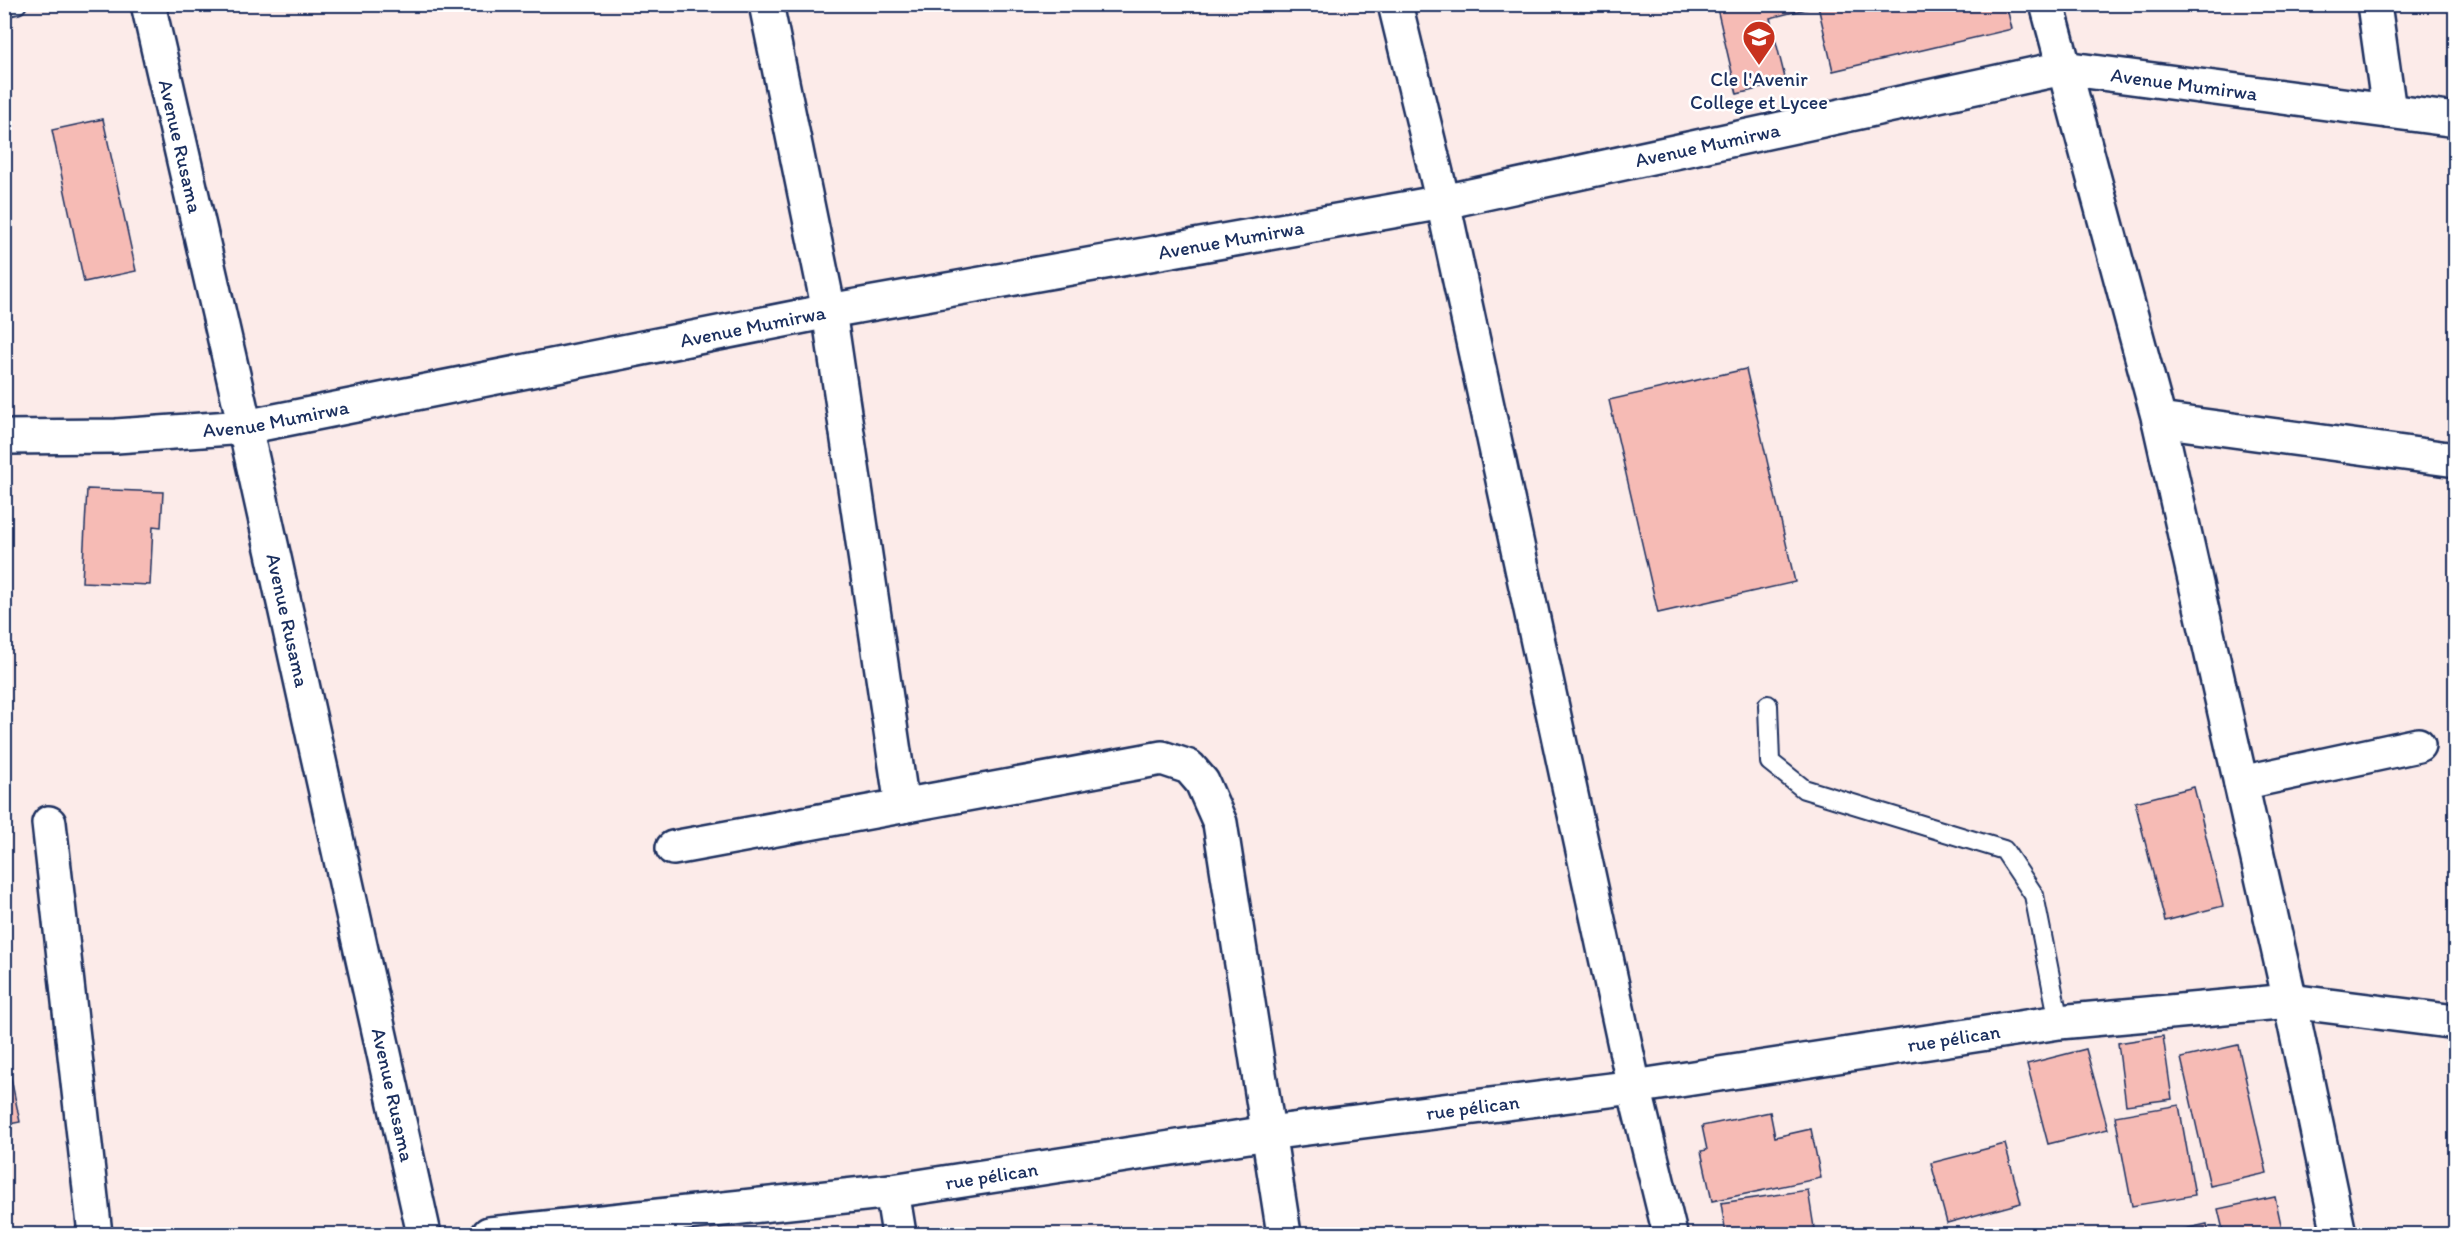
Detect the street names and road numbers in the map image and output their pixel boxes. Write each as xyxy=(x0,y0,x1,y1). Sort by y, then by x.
street label: Avenue Mumirwa xyxy=(2109,62,2260,106)
street label: Avenue Rusama xyxy=(154,77,208,216)
street label: Avenue Mumirwa xyxy=(1633,117,1783,172)
street label: Avenue Mumirwa xyxy=(1156,215,1306,264)
street label: Avenue Mumirwa xyxy=(678,300,828,352)
street label: Avenue Mumirwa xyxy=(202,395,352,442)
street label: Avenue Rusama xyxy=(261,551,314,690)
street label: rue pélican xyxy=(1906,1019,2002,1057)
street label: Avenue Rusama xyxy=(367,1026,420,1165)
street label: rue pélican xyxy=(1425,1089,1521,1125)
street label: rue pélican xyxy=(943,1157,1040,1195)

